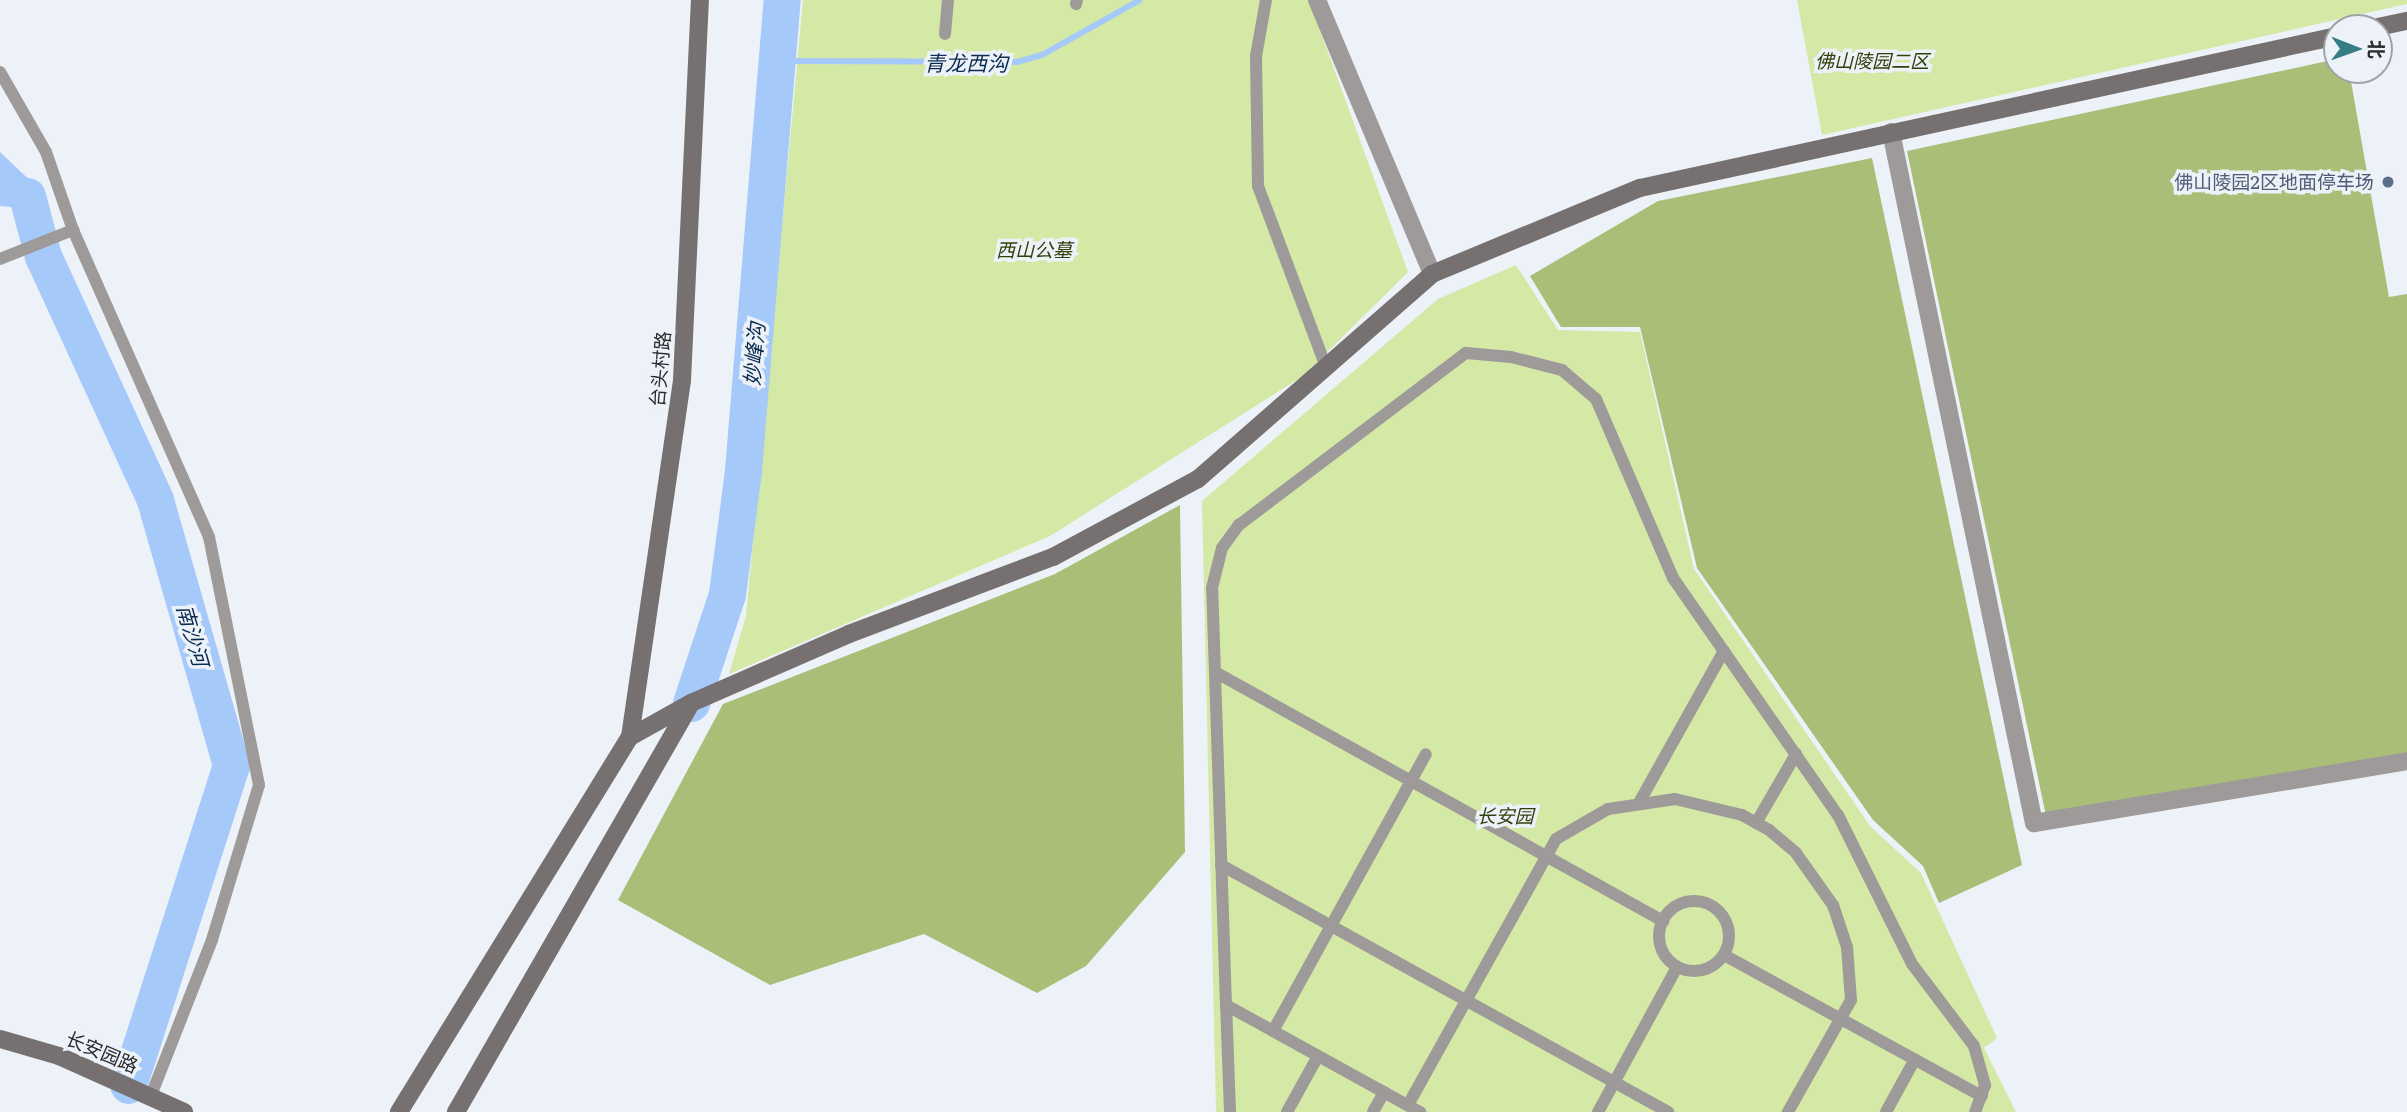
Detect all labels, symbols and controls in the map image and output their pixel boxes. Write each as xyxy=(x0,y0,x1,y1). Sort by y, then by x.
north arrow xyxy=(2323,14,2393,84)
text: 北 xyxy=(2363,40,2391,59)
water label: 青龙西沟 xyxy=(924,49,1008,75)
park label: 佛山陵园二区 xyxy=(1815,50,1929,72)
place label: 佛山陵园2区地面停车场 xyxy=(2174,171,2374,193)
marker: 佛山陵园2区地面停车场 xyxy=(2380,174,2396,190)
park label: 西山公墓 xyxy=(996,239,1072,261)
water label: 妙峰沟 xyxy=(738,322,768,386)
street label: 台头村路 xyxy=(645,330,675,408)
water label: 南沙河 xyxy=(173,601,215,669)
park label: 长安园 xyxy=(1477,805,1533,827)
street label: 长安园路 xyxy=(63,1027,141,1077)

